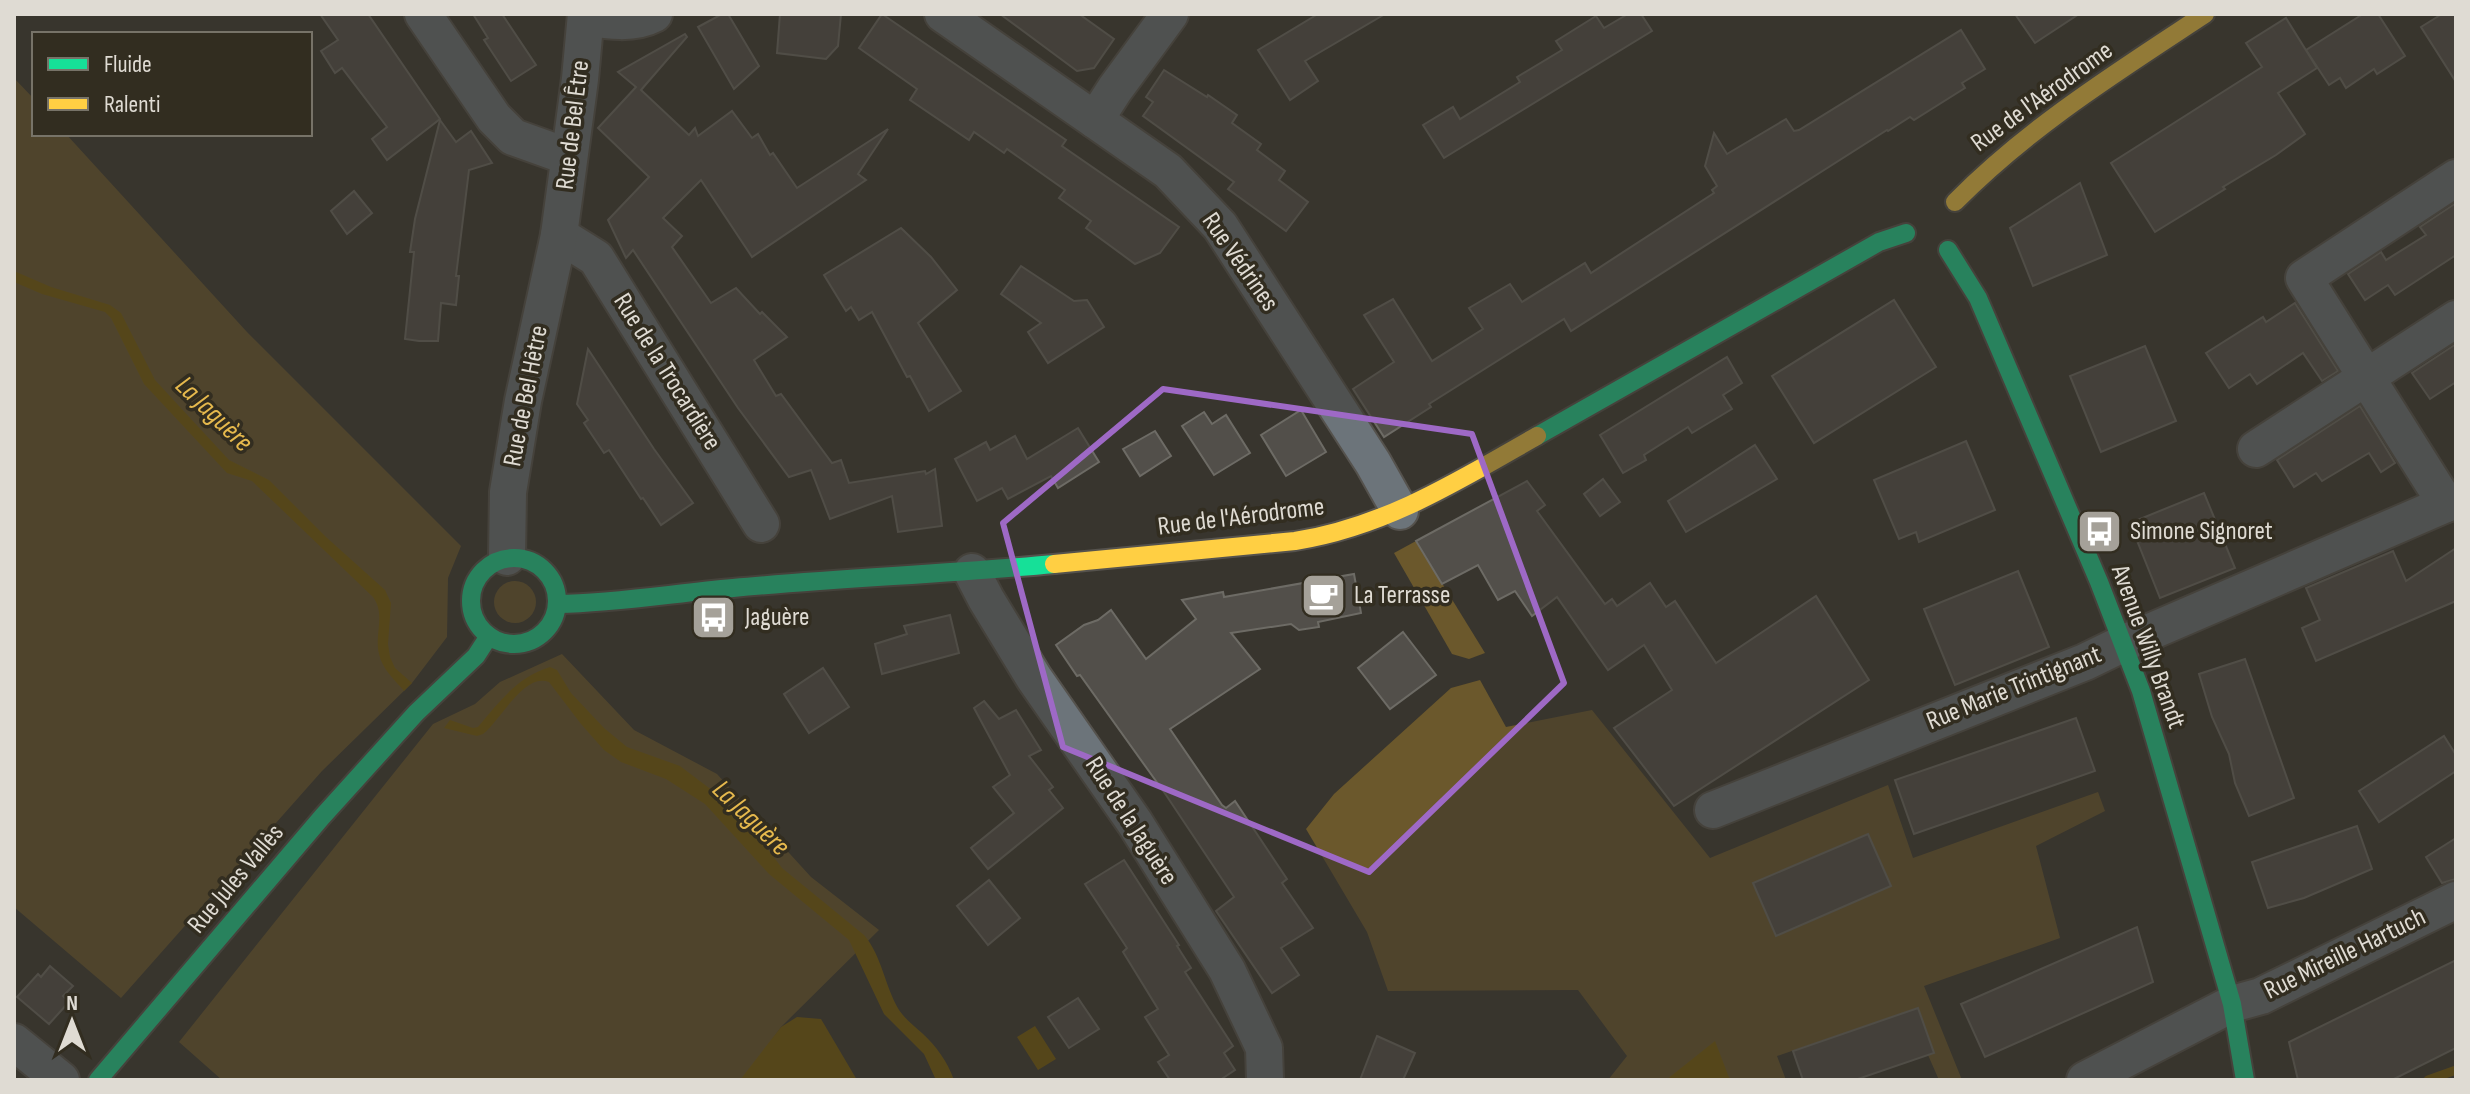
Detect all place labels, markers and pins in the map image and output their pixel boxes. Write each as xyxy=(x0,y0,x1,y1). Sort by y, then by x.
bus stop icon: Simone Signoret xyxy=(2075,507,2123,555)
place label: Simone Signoret xyxy=(2130,516,2273,547)
cafe icon: La Terrasse xyxy=(1299,571,1347,619)
place label: La Terrasse xyxy=(1354,580,1450,611)
bus stop icon: Jaguère xyxy=(690,593,738,641)
place label: Jaguère xyxy=(744,602,810,633)

